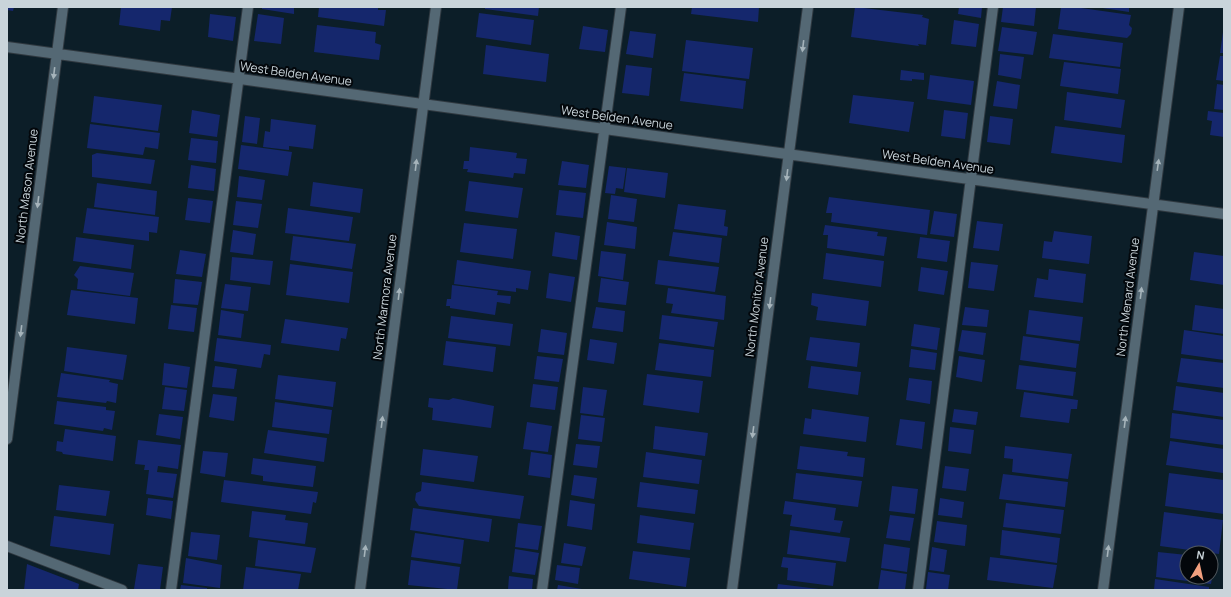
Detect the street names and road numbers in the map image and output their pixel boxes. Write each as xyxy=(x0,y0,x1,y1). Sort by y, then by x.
street label: West Belden Avenue xyxy=(239,57,353,90)
street label: West Belden Avenue xyxy=(560,101,674,134)
street label: North Mason Avenue xyxy=(11,128,42,244)
street label: West Belden Avenue xyxy=(881,145,995,178)
street label: North Marmora Avenue xyxy=(368,233,401,361)
street label: North Monitor Avenue xyxy=(741,236,772,358)
street label: North Menard Avenue xyxy=(1112,237,1143,357)

